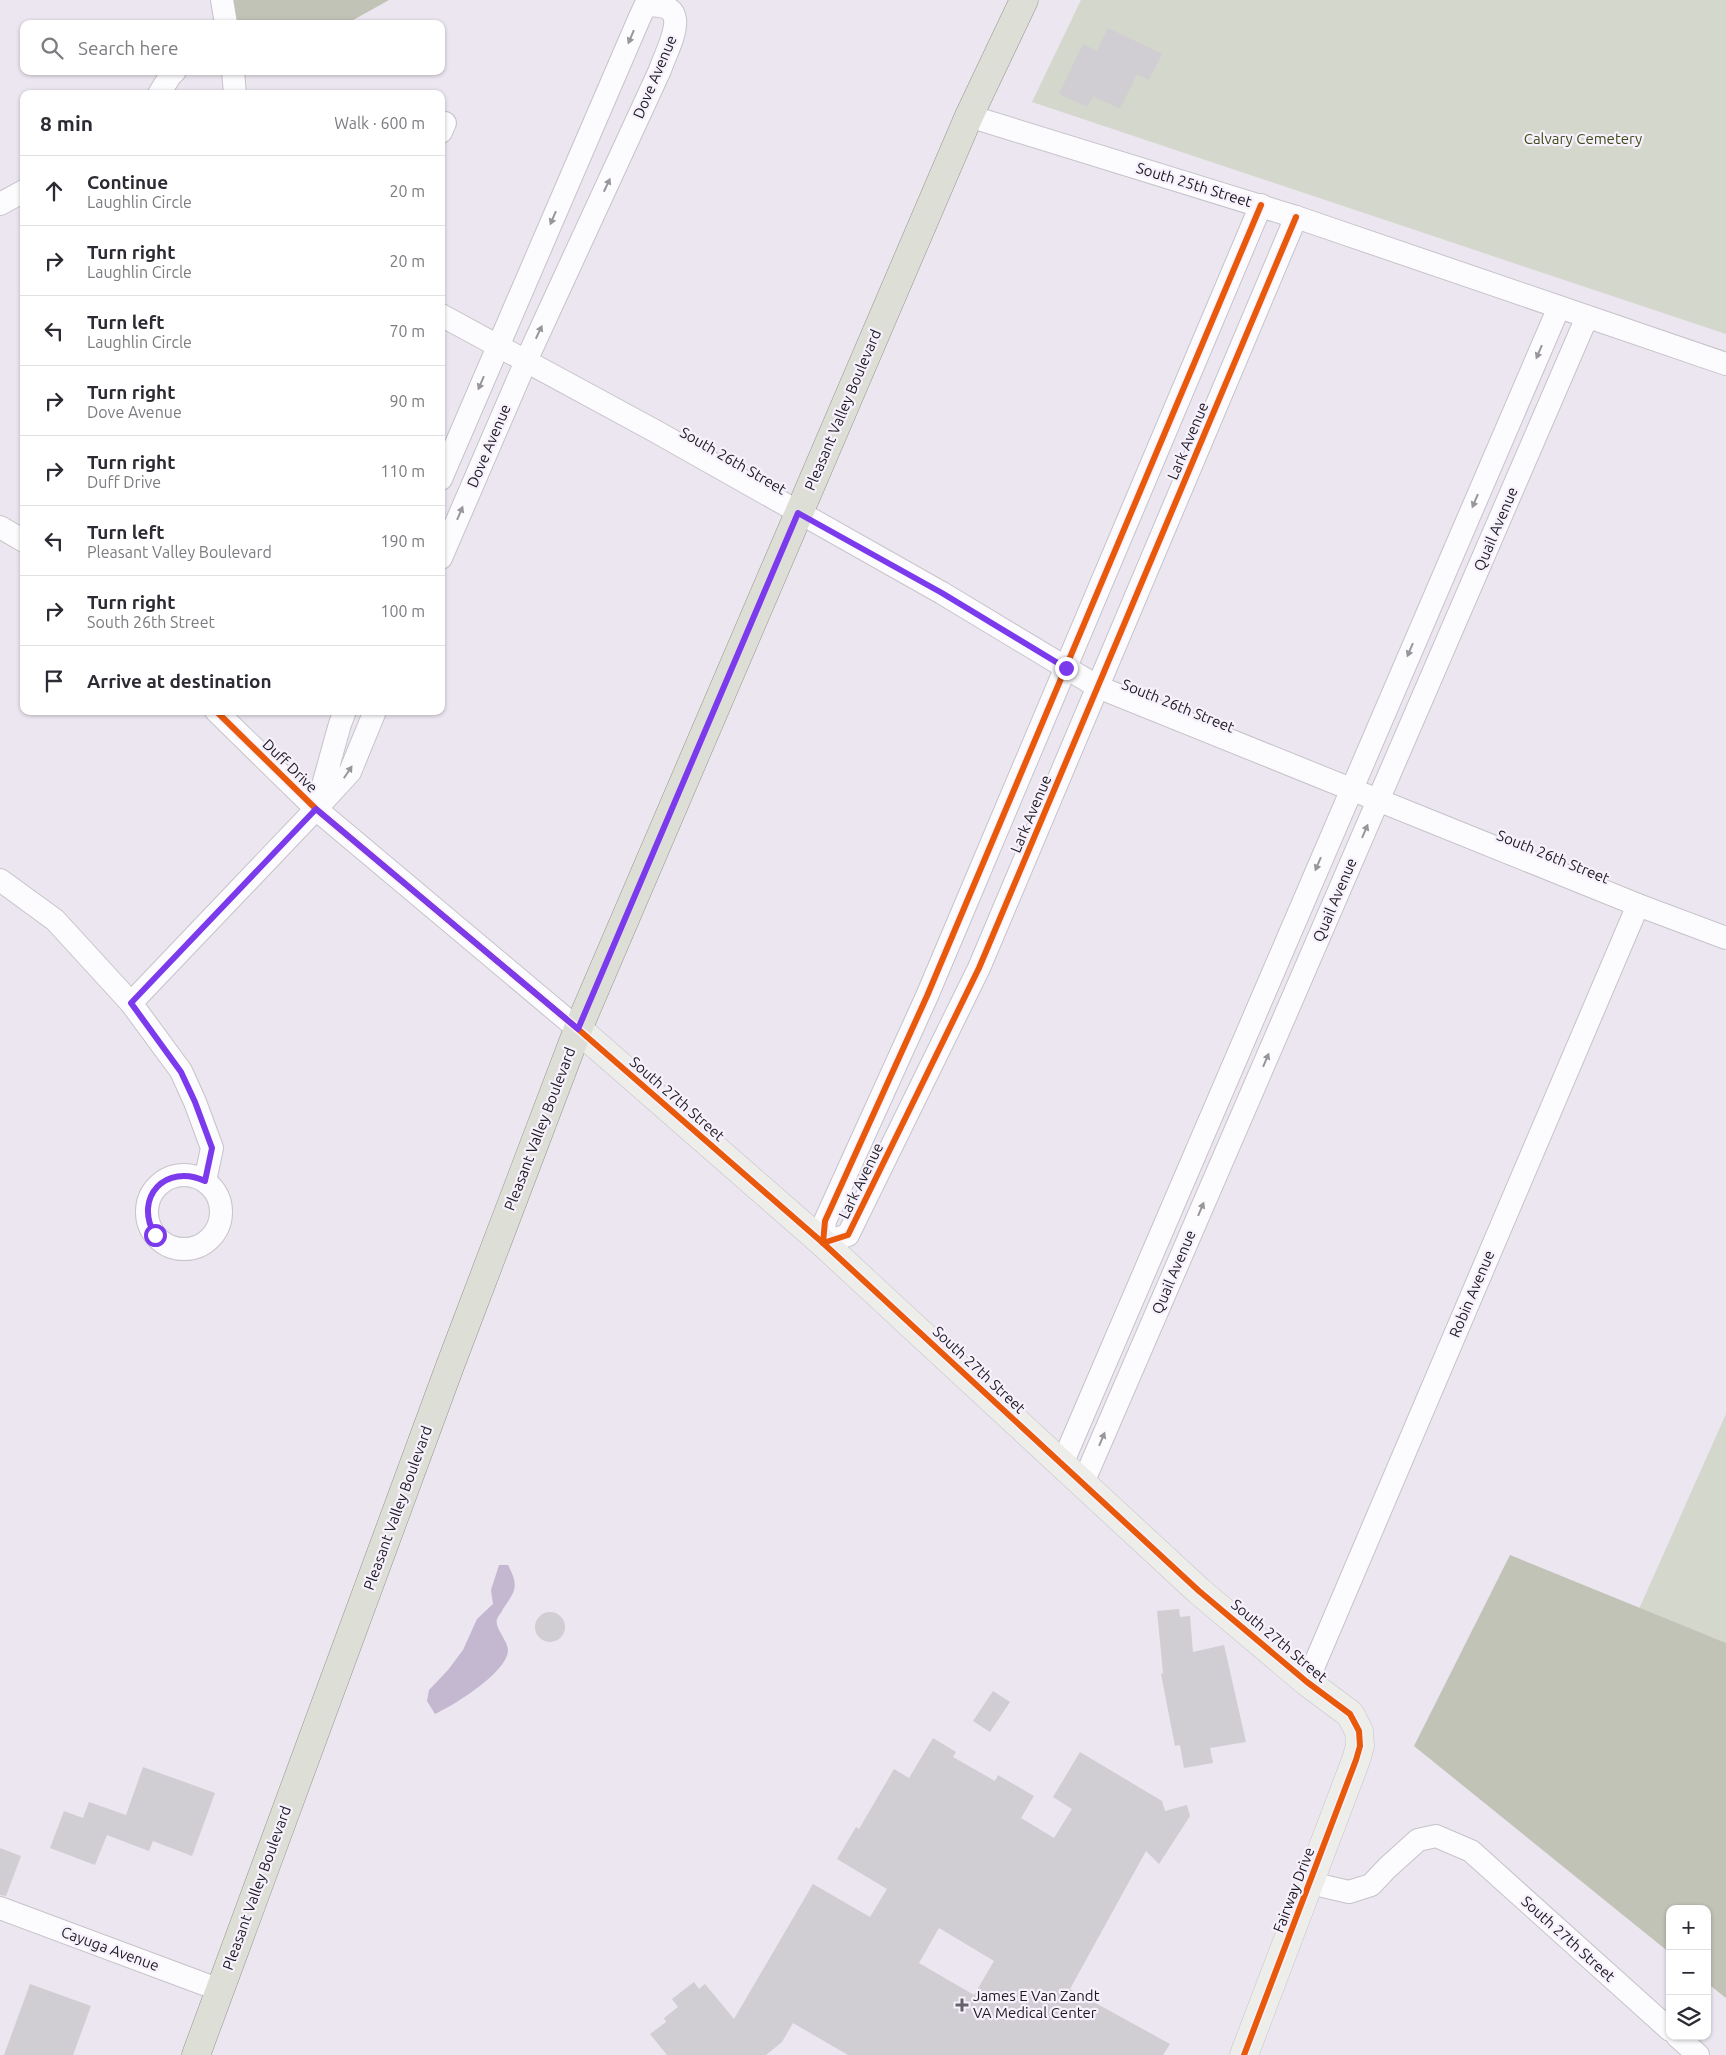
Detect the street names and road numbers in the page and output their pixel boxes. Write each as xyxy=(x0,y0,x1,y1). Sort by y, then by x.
street label: Dove Avenue xyxy=(629,33,680,121)
street label: South 25th Street xyxy=(1134,159,1254,210)
street label: Pleasant Valley Boulevard xyxy=(801,327,884,493)
street label: Lark Avenue xyxy=(1164,399,1212,482)
street label: Dove Avenue xyxy=(463,402,514,490)
street label: South 26th Street xyxy=(677,423,789,498)
street label: Quail Avenue xyxy=(1470,484,1521,573)
street label: South 26th Street xyxy=(1119,675,1237,736)
street label: Duff Drive xyxy=(259,735,321,796)
street label: Lark Avenue xyxy=(1007,772,1055,855)
street label: South 26th Street xyxy=(1494,826,1612,887)
street label: Quail Avenue xyxy=(1309,855,1360,944)
street label: Pleasant Valley Boulevard xyxy=(501,1045,579,1213)
street label: South 27th Street xyxy=(627,1053,728,1144)
street label: Lark Avenue xyxy=(835,1140,886,1222)
street label: Quail Avenue xyxy=(1148,1227,1199,1316)
street label: Robin Avenue xyxy=(1446,1248,1498,1340)
street label: South 27th Street xyxy=(930,1323,1029,1417)
street label: Pleasant Valley Boulevard xyxy=(360,1423,435,1592)
street label: South 27th Street xyxy=(1228,1596,1331,1686)
street label: Pleasant Valley Boulevard xyxy=(219,1803,294,1972)
street label: Fairway Drive xyxy=(1269,1845,1318,1935)
street label: South 27th Street xyxy=(1518,1892,1619,1985)
street label: Cayuga Avenue xyxy=(59,1923,161,1974)

